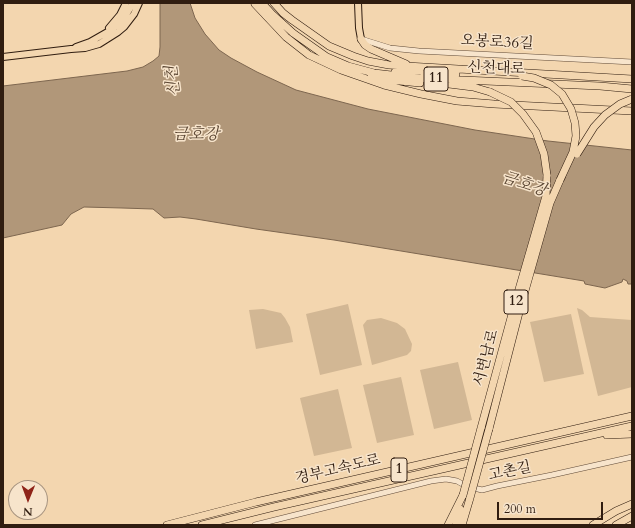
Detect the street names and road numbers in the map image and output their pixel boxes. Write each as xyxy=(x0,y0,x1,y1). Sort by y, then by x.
street label: 오봉로36길 xyxy=(460,32,534,54)
street label: 신천대로 xyxy=(467,59,525,79)
road number: 11 xyxy=(424,67,448,91)
road number: 12 xyxy=(504,290,528,314)
street label: 서변남로 xyxy=(471,328,503,388)
street label: 경부고속도로 xyxy=(294,451,382,489)
road number: 1 xyxy=(391,458,407,482)
street label: 고촌길 xyxy=(487,459,533,485)

